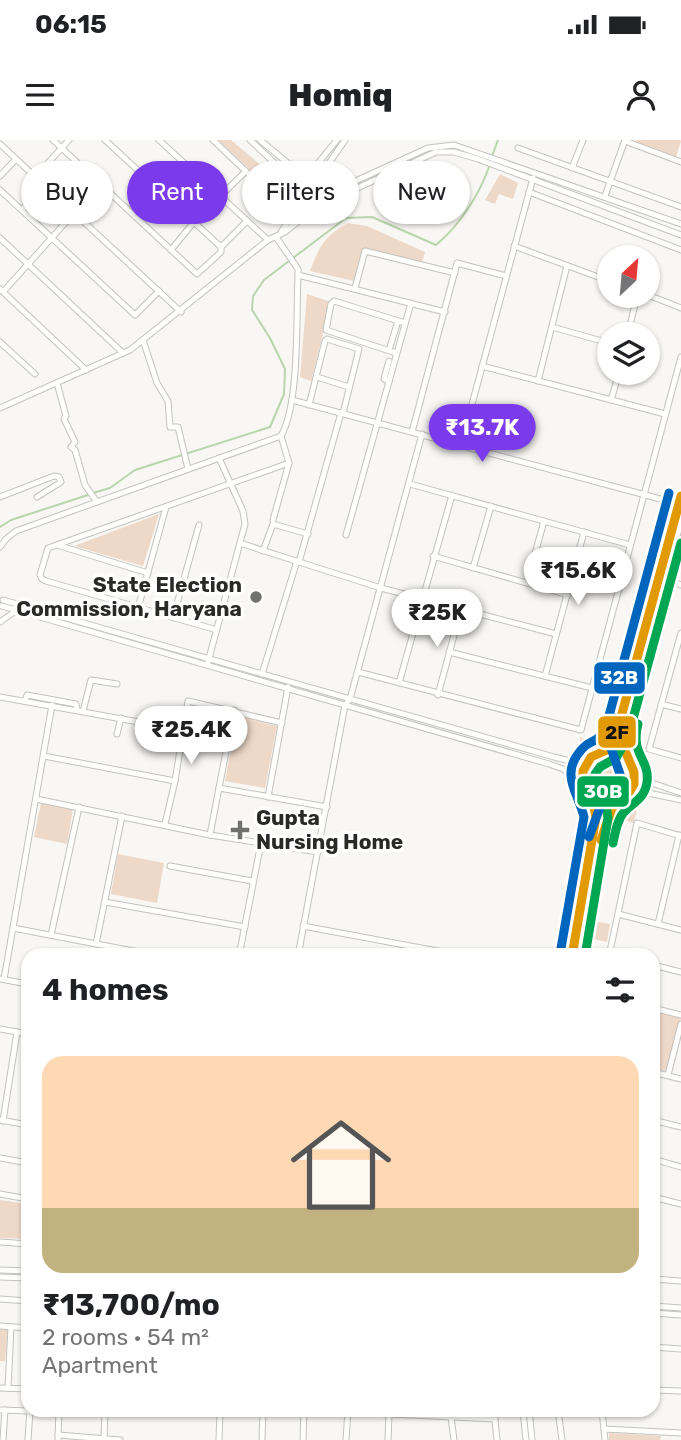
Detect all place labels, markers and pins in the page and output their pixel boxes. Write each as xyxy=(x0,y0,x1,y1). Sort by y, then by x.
pin: ₹13.7K xyxy=(425,404,539,464)
pin: ₹15.6K xyxy=(521,547,635,607)
place label: State Election Commission, Haryana xyxy=(16,572,242,621)
marker: State Election Commission, Haryana xyxy=(248,589,264,605)
pin: ₹25K xyxy=(396,589,478,649)
pin: ₹25.4K xyxy=(134,706,248,766)
place label: Gupta Nursing Home xyxy=(256,805,403,854)
marker: Gupta Nursing Home xyxy=(230,820,250,840)

